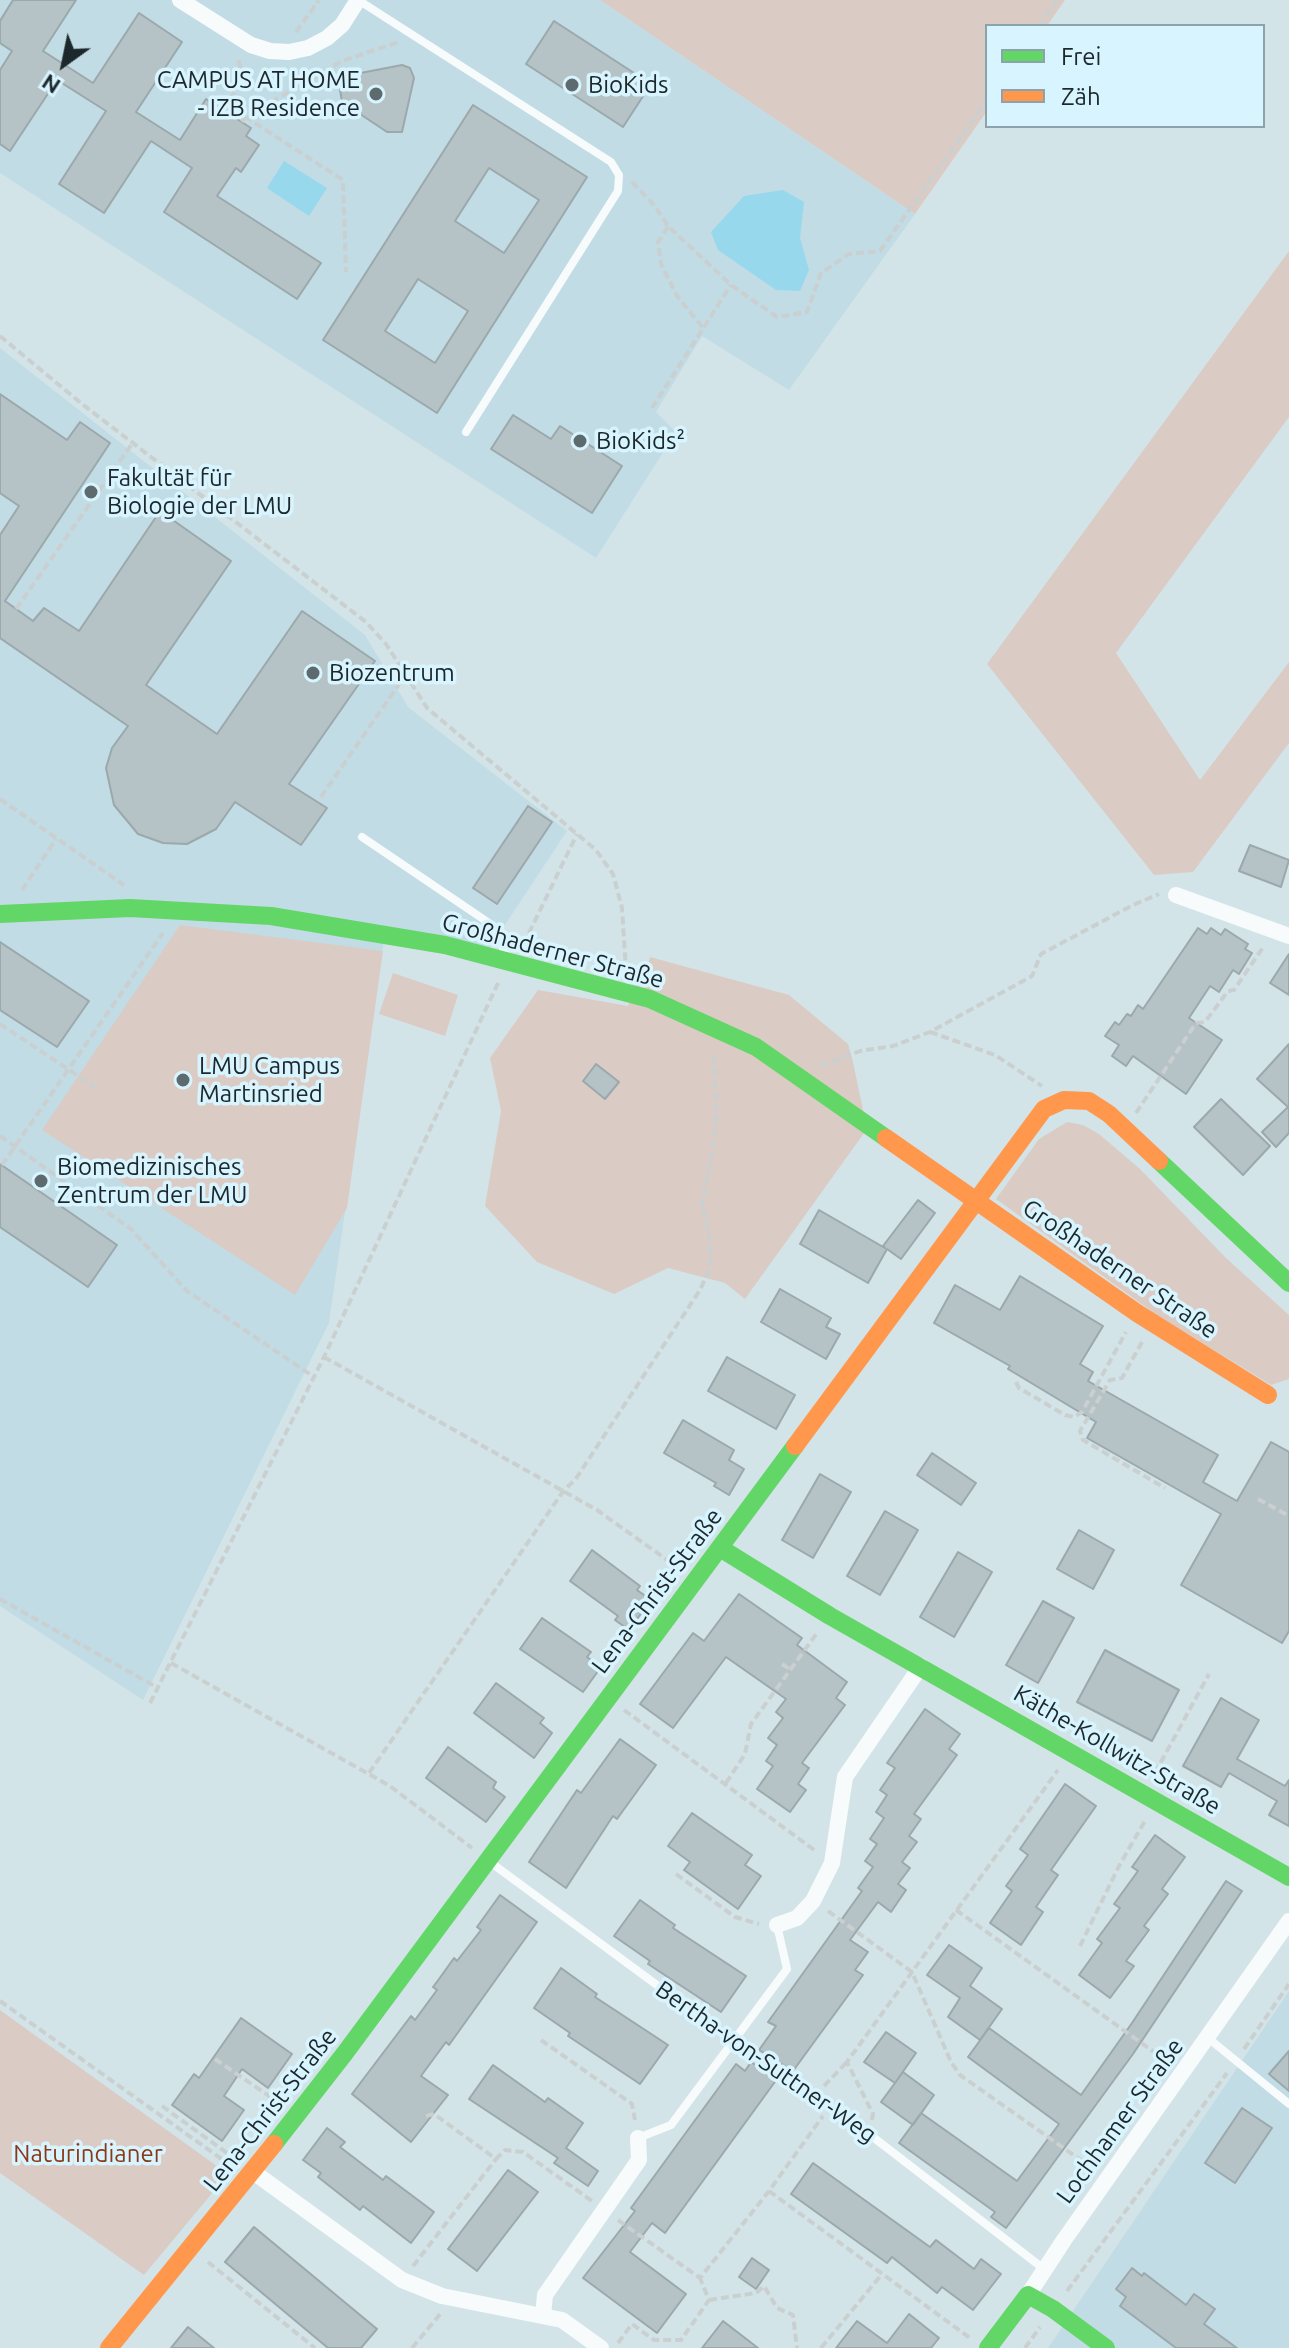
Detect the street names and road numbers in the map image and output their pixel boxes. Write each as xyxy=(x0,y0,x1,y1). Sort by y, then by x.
street label: Großhaderner Straße xyxy=(439,908,667,994)
street label: Großhaderner Straße xyxy=(1017,1193,1223,1345)
street label: Lena-Christ-Straße xyxy=(586,1503,728,1679)
street label: Käthe-Kollwitz-Straße xyxy=(1008,1679,1226,1821)
street label: Bertha-von-Suttner-Weg xyxy=(650,1975,882,2149)
street label: Lena-Christ-Straße xyxy=(197,2023,343,2197)
street label: Lochhamer Straße xyxy=(1050,2033,1190,2209)

